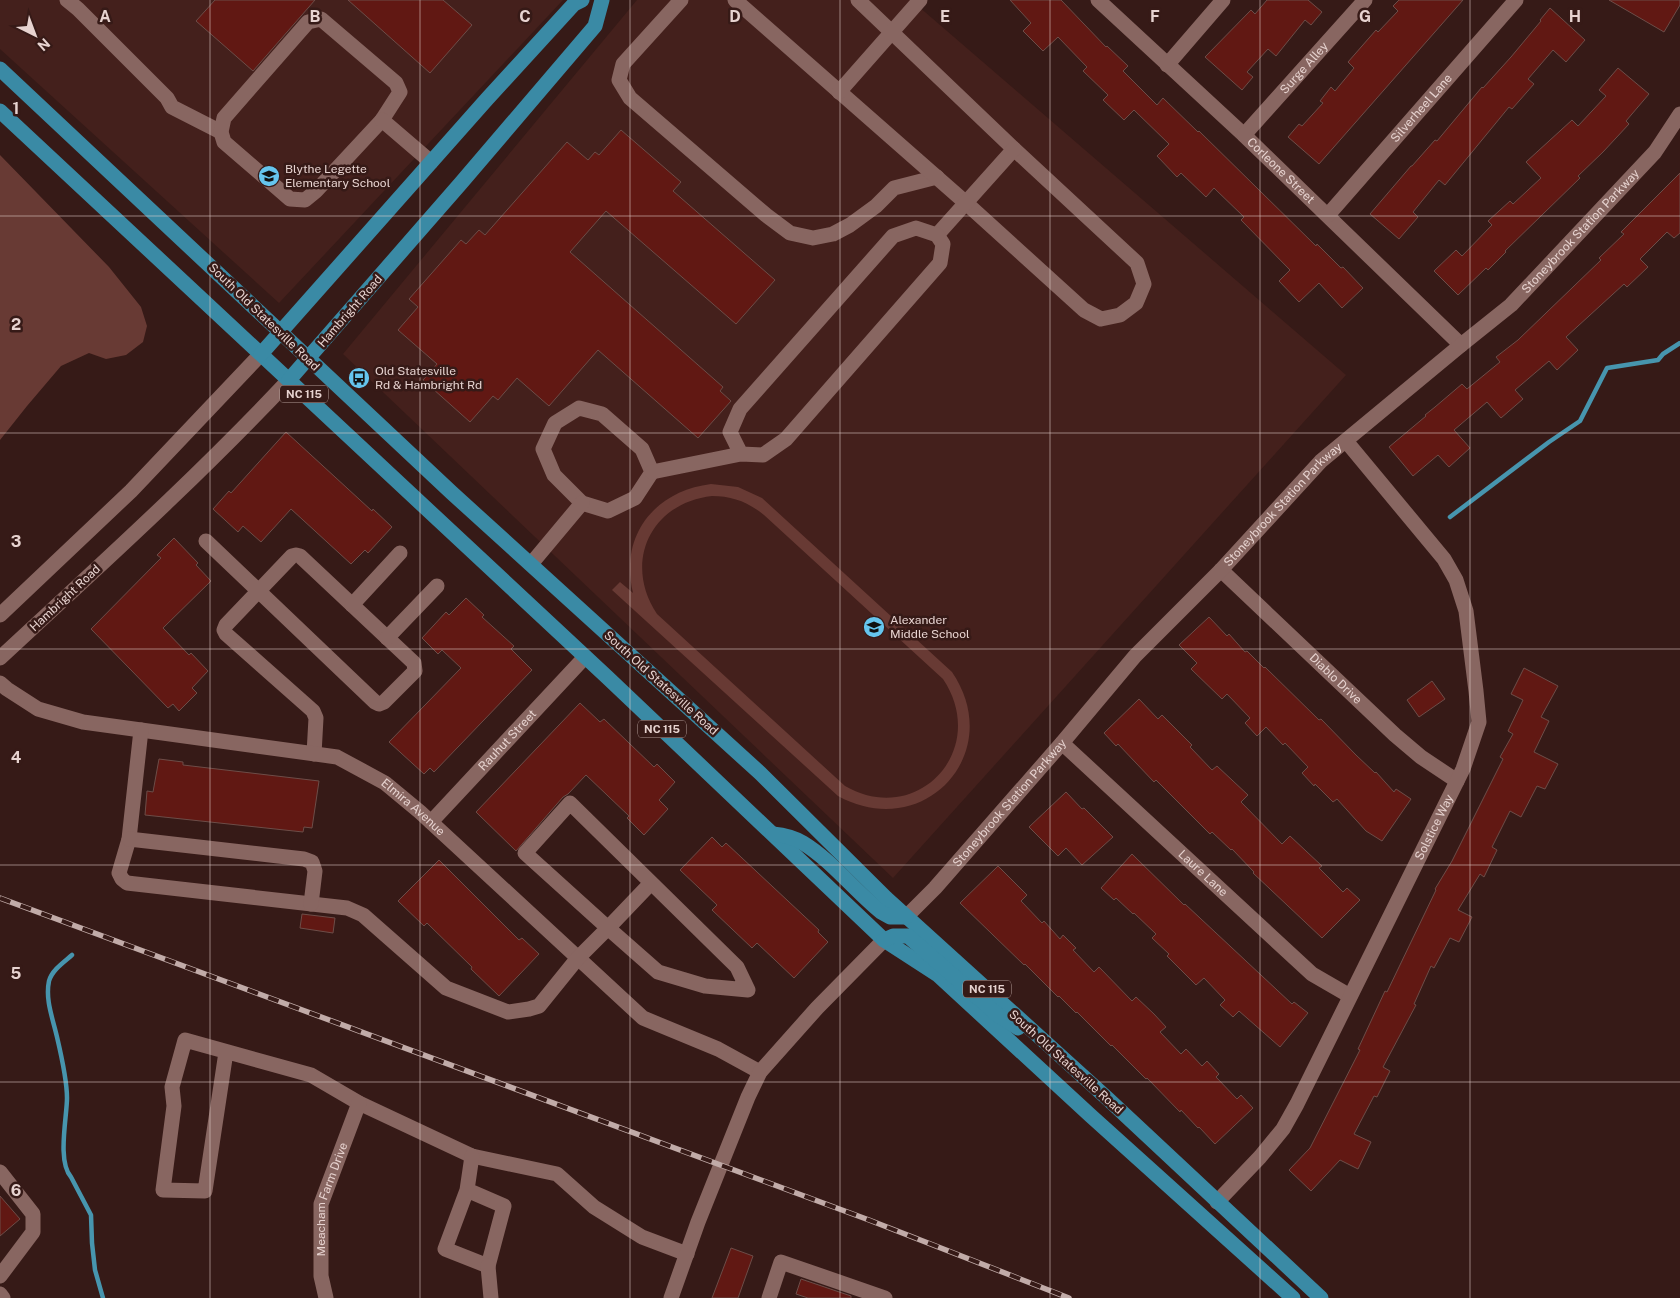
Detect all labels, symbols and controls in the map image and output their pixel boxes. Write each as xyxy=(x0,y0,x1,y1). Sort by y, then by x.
text: A xyxy=(99,7,111,26)
text: B xyxy=(310,7,321,26)
text: C xyxy=(519,7,531,26)
text: D xyxy=(729,7,741,26)
text: E xyxy=(940,7,950,26)
text: F xyxy=(1150,7,1160,26)
text: G xyxy=(1359,7,1371,26)
text: H xyxy=(1569,7,1581,26)
north arrow xyxy=(10,10,60,60)
text: N xyxy=(34,35,53,54)
street label: Surge Alley xyxy=(1277,39,1331,97)
street label: Silverheel Lane xyxy=(1388,71,1455,145)
text: 1 xyxy=(13,99,19,118)
street label: Corleone Street xyxy=(1244,135,1318,207)
place label: Blythe Legette Elementary School xyxy=(285,162,391,190)
school or university icon: Blythe Legette Elementary School xyxy=(257,164,281,188)
street label: Stoneybrook Station Parkway xyxy=(1519,166,1643,296)
street label: South Old Statesville Road xyxy=(206,260,322,374)
street label: Hambright Road xyxy=(315,272,385,350)
text: 2 xyxy=(11,315,21,334)
place label: Old Statesville Rd & Hambright Rd xyxy=(375,364,482,392)
bus stop icon: Old Statesville Rd & Hambright Rd xyxy=(347,366,371,390)
road number: NC 115 xyxy=(280,386,328,402)
street label: Stoneybrook Station Parkway xyxy=(1221,439,1345,569)
text: 3 xyxy=(11,532,21,551)
street label: Hambright Road xyxy=(27,562,103,634)
place label: Alexander Middle School xyxy=(890,613,970,641)
school or university icon: Alexander Middle School xyxy=(862,615,886,639)
street label: South Old Statesville Road xyxy=(601,628,721,738)
street label: Diablo Drive xyxy=(1307,651,1365,707)
street label: Rauhut Street xyxy=(476,706,539,774)
road number: NC 115 xyxy=(638,721,686,738)
street label: Stoneybrook Station Parkway xyxy=(950,736,1070,870)
text: 4 xyxy=(11,748,22,767)
street label: Elmira Avenue xyxy=(378,776,448,839)
street label: Solstice Way xyxy=(1412,792,1457,862)
street label: Laure Lane xyxy=(1176,847,1231,900)
text: 5 xyxy=(11,964,22,983)
road number: NC 115 xyxy=(963,981,1011,998)
street label: South Old Statesville Road xyxy=(1006,1007,1126,1117)
street label: Meacham Farm Drive xyxy=(314,1140,351,1256)
text: 6 xyxy=(11,1181,21,1200)

